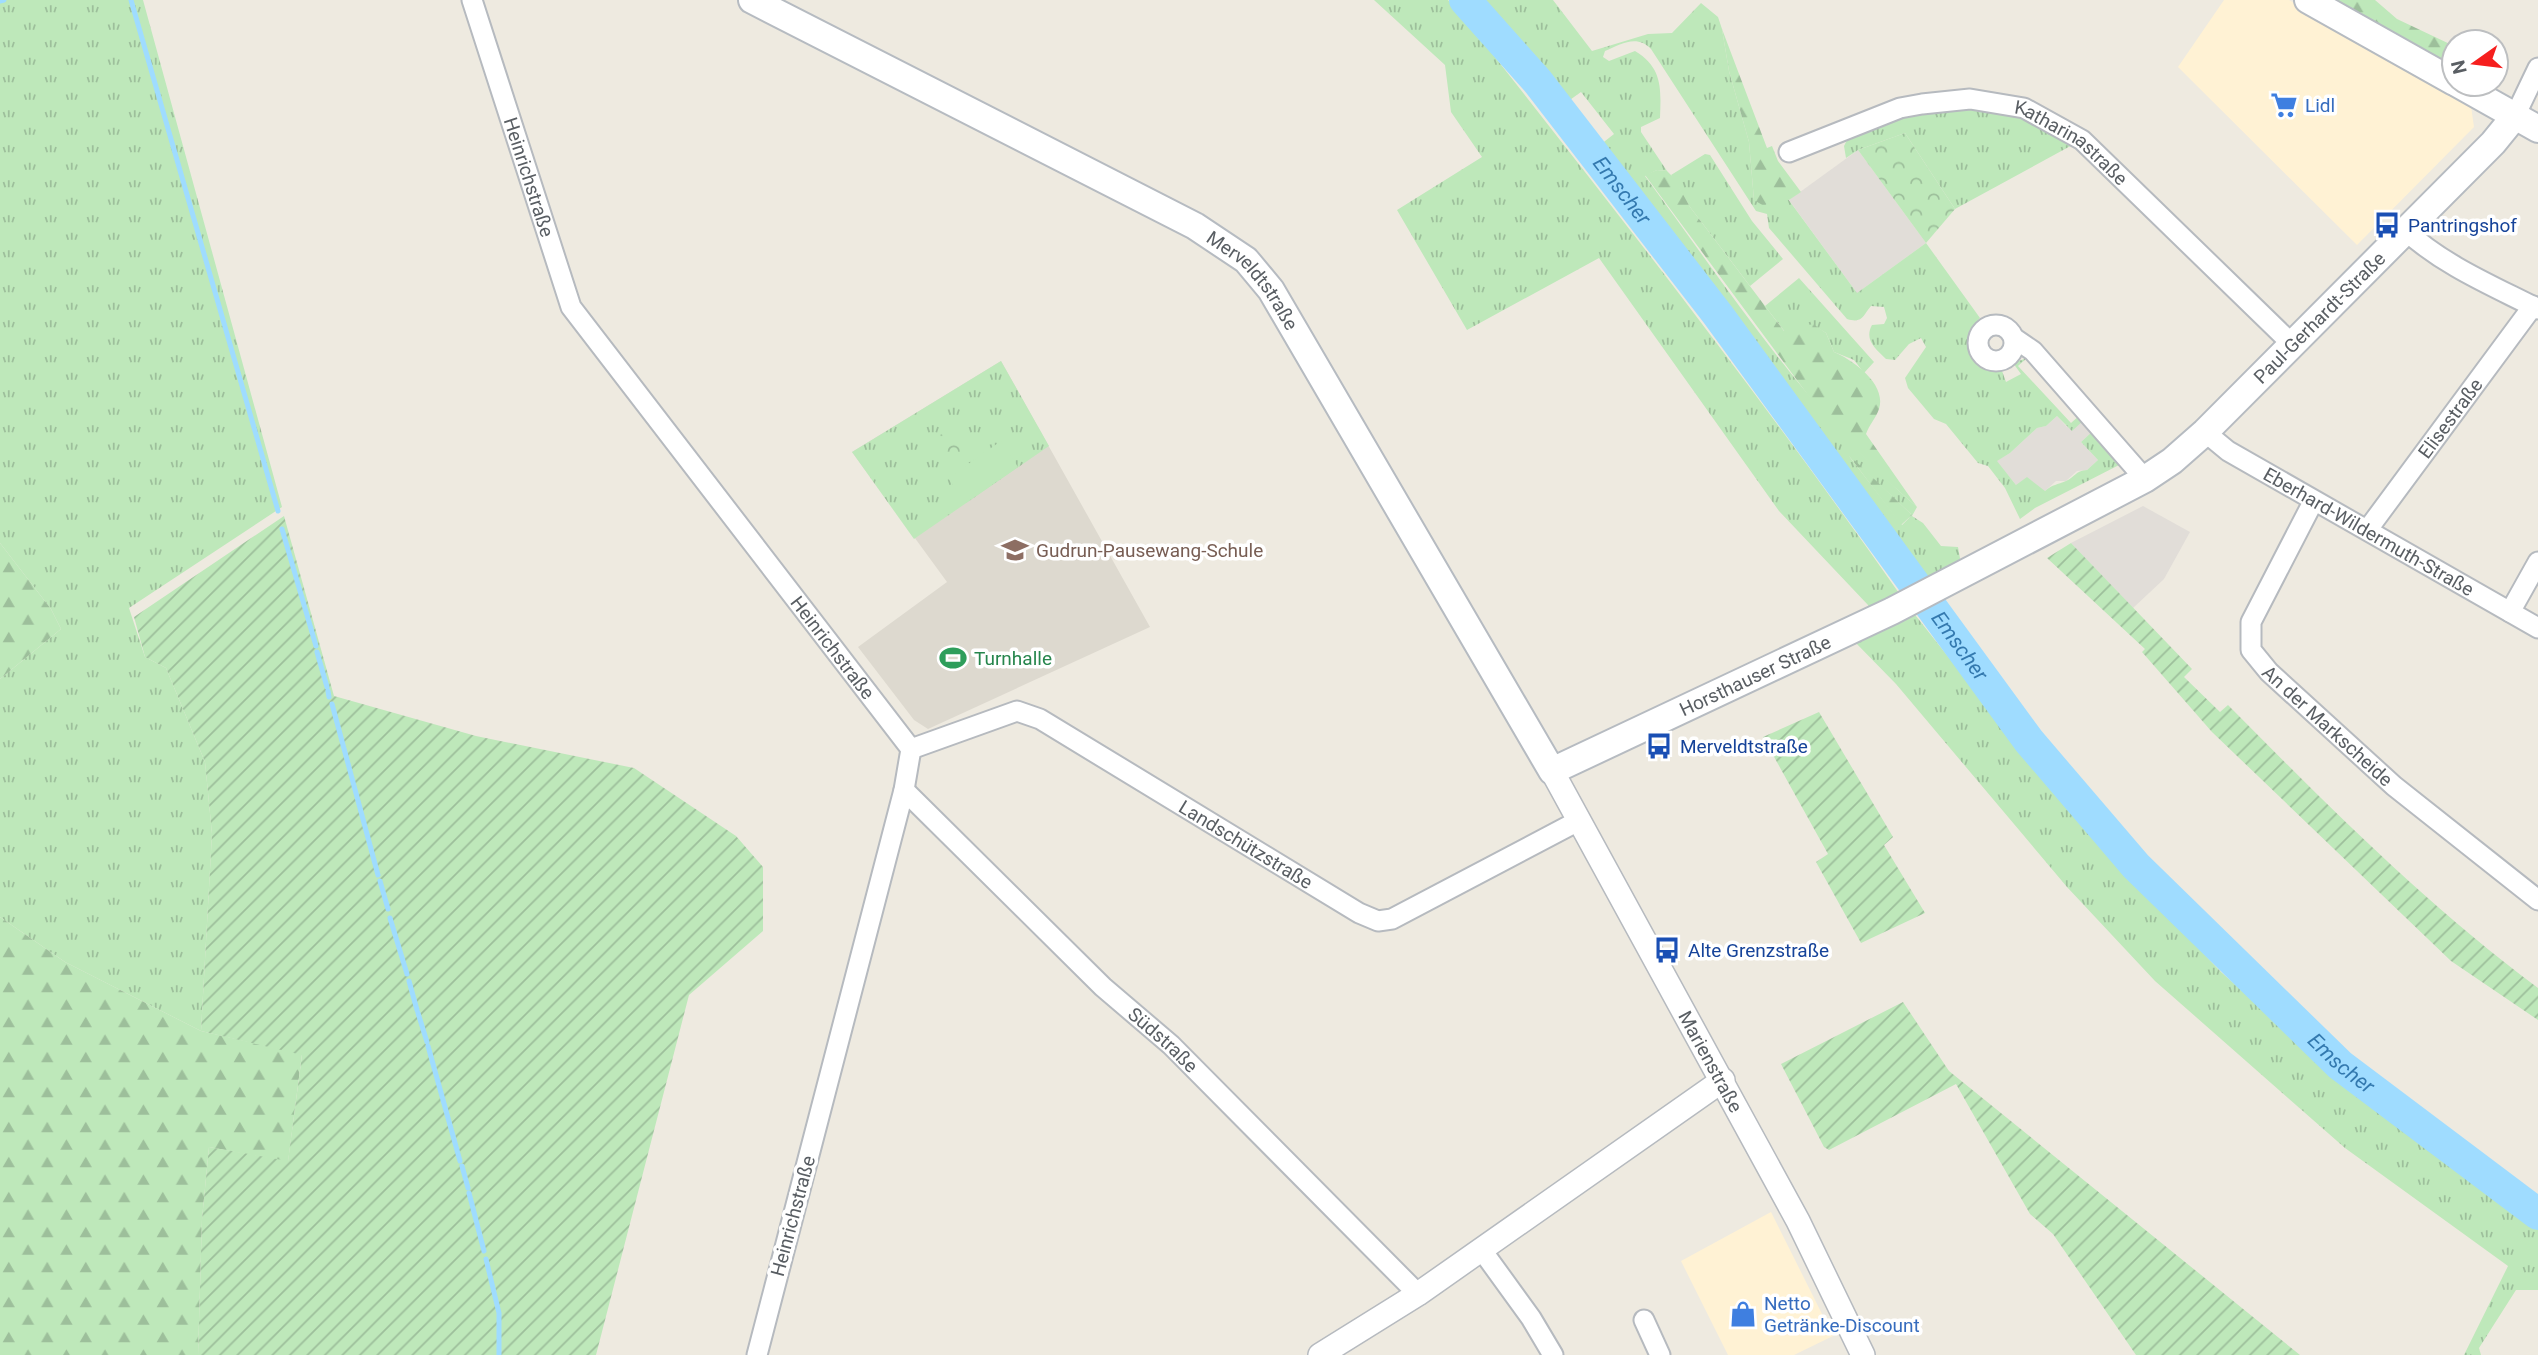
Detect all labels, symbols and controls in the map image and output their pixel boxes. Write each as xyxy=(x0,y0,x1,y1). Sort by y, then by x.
north arrow xyxy=(2440,28,2510,98)
text: N xyxy=(2446,58,2472,76)
supermarket icon: Lidl xyxy=(2269,90,2299,120)
place label: Lidl xyxy=(2305,94,2335,117)
street label: Katharinastraße xyxy=(2013,95,2133,190)
street label: Heinrichstraße xyxy=(499,114,559,240)
water label: Emscher xyxy=(1588,152,1656,230)
bus stop icon: Pantringshof xyxy=(2372,210,2402,240)
place label: Pantringshof xyxy=(2408,214,2517,237)
street label: Merveldtstraße xyxy=(1203,226,1303,334)
street label: Paul-Gerhardt-Straße xyxy=(2249,247,2390,388)
street label: Elisestraße xyxy=(2413,374,2487,463)
street label: Eberhard-Wildermuth-Straße xyxy=(2259,462,2478,601)
school or university icon: Gudrun-Pausewang-Schule xyxy=(1000,535,1030,565)
place label: Gudrun-Pausewang-Schule xyxy=(1036,539,1263,562)
street label: Heinrichstraße xyxy=(786,591,880,704)
water label: Emscher xyxy=(1926,607,1993,686)
street label: Horsthauser Straße xyxy=(1676,630,1834,721)
sports icon: Turnhalle xyxy=(938,643,968,673)
place label: Turnhalle xyxy=(974,647,1052,670)
street label: An der Markscheide xyxy=(2258,660,2398,791)
bus stop icon: Merveldtstraße xyxy=(1644,731,1674,761)
place label: Merveldtstraße xyxy=(1680,735,1808,758)
street label: Landschützstraße xyxy=(1175,795,1317,894)
bus stop icon: Alte Grenzstraße xyxy=(1652,935,1682,965)
place label: Alte Grenzstraße xyxy=(1688,939,1829,962)
street label: Südstraße xyxy=(1124,1002,1203,1077)
street label: Marienstraße xyxy=(1674,1007,1748,1116)
water label: Emscher xyxy=(2303,1028,2380,1099)
street label: Heinrichstraße xyxy=(766,1153,820,1279)
place label: Netto Getränke-Discount xyxy=(1764,1292,1920,1337)
shop icon: Netto Getränke-Discount xyxy=(1728,1299,1758,1329)

